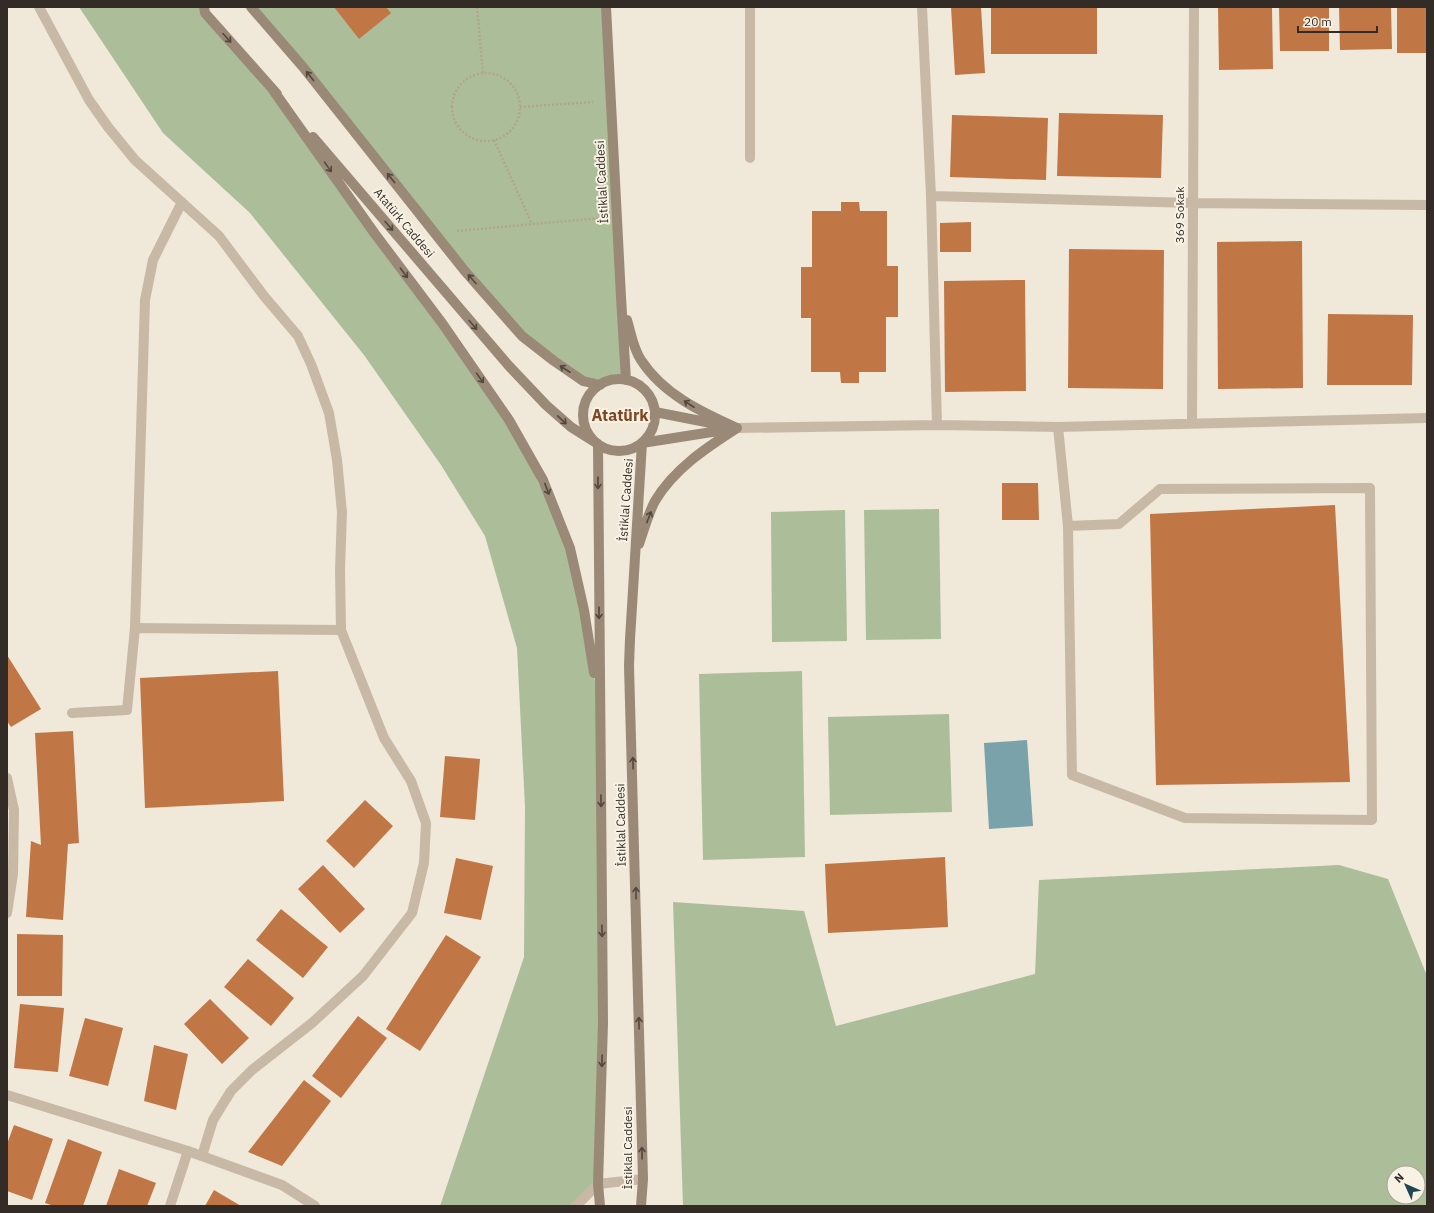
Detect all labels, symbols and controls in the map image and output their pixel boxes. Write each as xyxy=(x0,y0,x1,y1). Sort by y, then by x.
scale bar xyxy=(1298,8,1377,34)
text: 20 m xyxy=(1304,14,1332,29)
one-way arrow xyxy=(222,32,231,43)
one-way arrow xyxy=(305,70,314,81)
street label: İstiklal Caddesi xyxy=(592,140,611,224)
one-way arrow xyxy=(324,162,332,173)
one-way arrow xyxy=(386,172,395,183)
street label: Atatürk Caddesi xyxy=(371,185,438,260)
street label: 369 Sokak xyxy=(1172,186,1187,244)
one-way arrow xyxy=(384,221,394,231)
one-way arrow xyxy=(400,267,408,278)
one-way arrow xyxy=(467,274,476,285)
one-way arrow xyxy=(469,320,478,330)
one-way arrow xyxy=(560,365,571,373)
one-way arrow xyxy=(476,372,484,383)
one-way arrow xyxy=(684,400,695,408)
district label: Atatürk xyxy=(591,405,649,425)
one-way arrow xyxy=(557,415,567,424)
street label: İstiklal Caddesi xyxy=(615,458,636,542)
one-way arrow xyxy=(594,476,602,489)
one-way arrow xyxy=(543,483,551,495)
one-way arrow xyxy=(646,512,654,524)
one-way arrow xyxy=(595,606,603,619)
one-way arrow xyxy=(629,757,636,770)
street label: İstiklal Caddesi xyxy=(612,783,629,867)
one-way arrow xyxy=(597,794,604,807)
one-way arrow xyxy=(632,887,640,900)
one-way arrow xyxy=(598,924,606,937)
one-way arrow xyxy=(635,1017,643,1030)
one-way arrow xyxy=(598,1054,606,1067)
street label: İstiklal Caddesi xyxy=(620,1106,635,1190)
one-way arrow xyxy=(639,1147,646,1160)
north arrow xyxy=(1386,1165,1426,1205)
text: N xyxy=(1391,1170,1407,1186)

